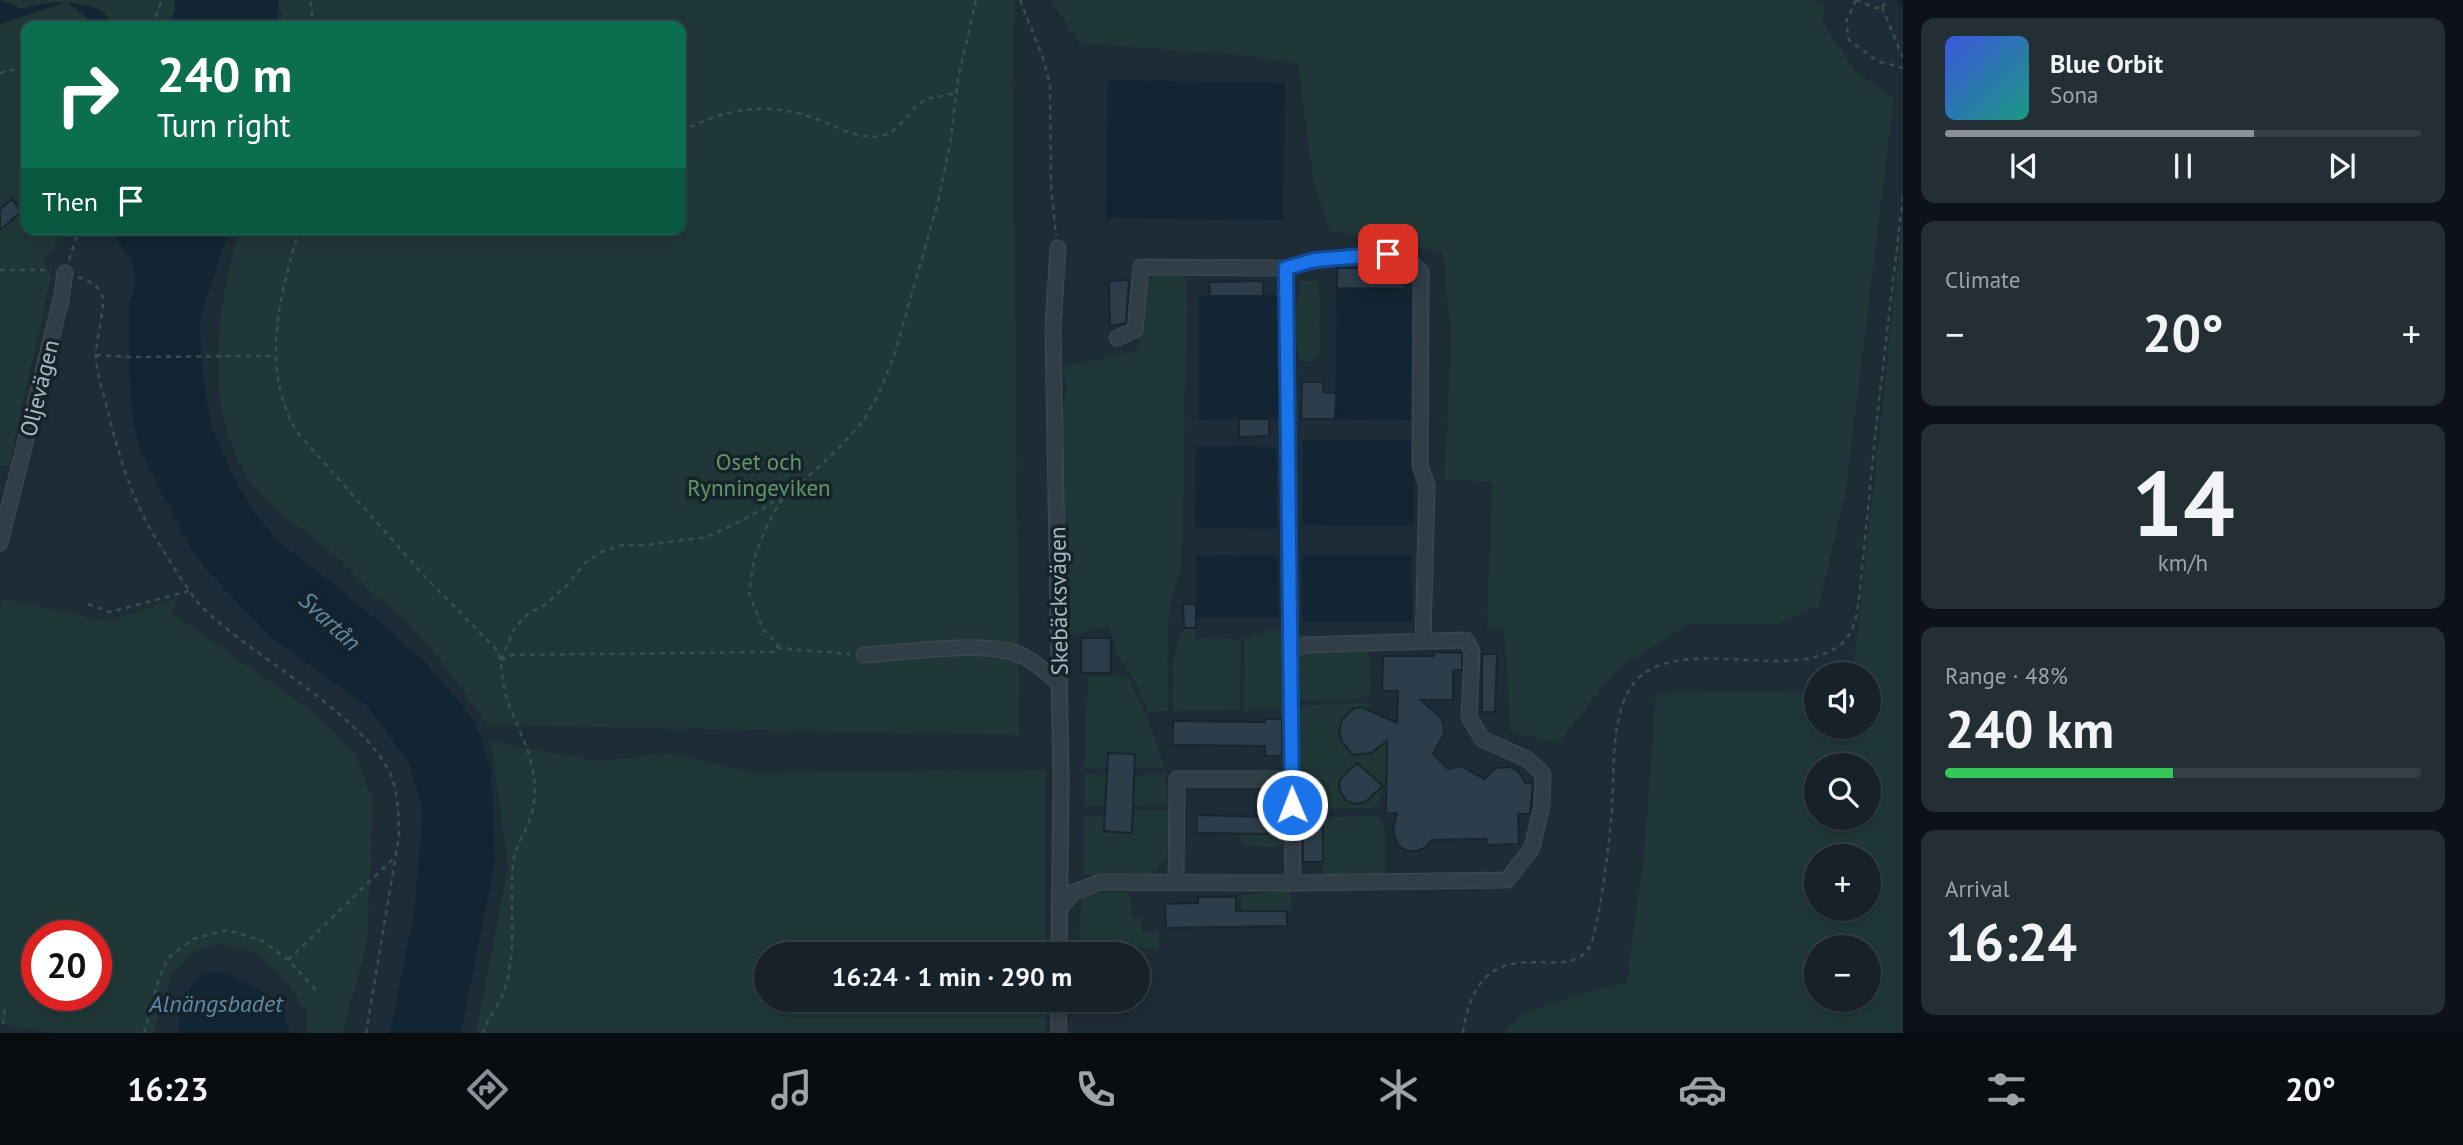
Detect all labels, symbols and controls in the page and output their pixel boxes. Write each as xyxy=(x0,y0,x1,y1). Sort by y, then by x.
text: 240 m xyxy=(157,42,292,106)
text: Blue Orbit xyxy=(2050,47,2163,80)
icon: right xyxy=(42,49,133,140)
text: Sona xyxy=(2050,80,2099,109)
text: Turn right xyxy=(157,104,291,146)
icon: previous xyxy=(2005,147,2043,185)
icon: pause xyxy=(2164,147,2202,185)
icon: next xyxy=(2323,147,2361,185)
icon: arrive xyxy=(112,182,150,220)
text: Then xyxy=(42,185,98,218)
pin xyxy=(1358,224,1418,284)
icon: arrive xyxy=(1369,235,1407,273)
text: Climate xyxy=(1945,265,2020,294)
text: 20° xyxy=(2142,299,2224,366)
text: − xyxy=(1945,309,1964,358)
text: + xyxy=(2402,309,2421,358)
street label: Oljevägen xyxy=(13,337,65,439)
text: 14 xyxy=(2131,443,2235,561)
park label: Oset och Rynningeviken xyxy=(687,447,831,502)
street label: Skebäcksvägen xyxy=(1042,526,1074,676)
text: km/h xyxy=(2158,548,2208,577)
water label: Svartån xyxy=(292,585,368,657)
text: Range · 48% xyxy=(1945,661,2068,690)
map controls xyxy=(1804,662,1881,1012)
button: sound xyxy=(1804,662,1881,739)
text: 240 km xyxy=(1945,695,2114,762)
button: search xyxy=(1804,753,1881,830)
position arrow xyxy=(1255,768,1329,842)
button: + xyxy=(1804,844,1881,921)
text: Arrival xyxy=(1945,874,2009,903)
text: 16:24 xyxy=(1945,908,2077,975)
speed limit sign: 20 xyxy=(21,920,112,1011)
button: − xyxy=(1804,935,1881,1012)
text: 16:24 · 1 min · 290 m xyxy=(832,960,1072,993)
water label: Alnängsbadet xyxy=(148,988,284,1019)
icon: directions xyxy=(463,1065,512,1114)
icon: music xyxy=(767,1065,816,1114)
icon: phone xyxy=(1071,1065,1120,1114)
icon: climate xyxy=(1374,1065,1423,1114)
icon: car xyxy=(1678,1065,1727,1114)
icon: filters xyxy=(1982,1065,2031,1114)
text: 16:23 xyxy=(127,1068,209,1110)
text: 20° xyxy=(2285,1068,2336,1110)

